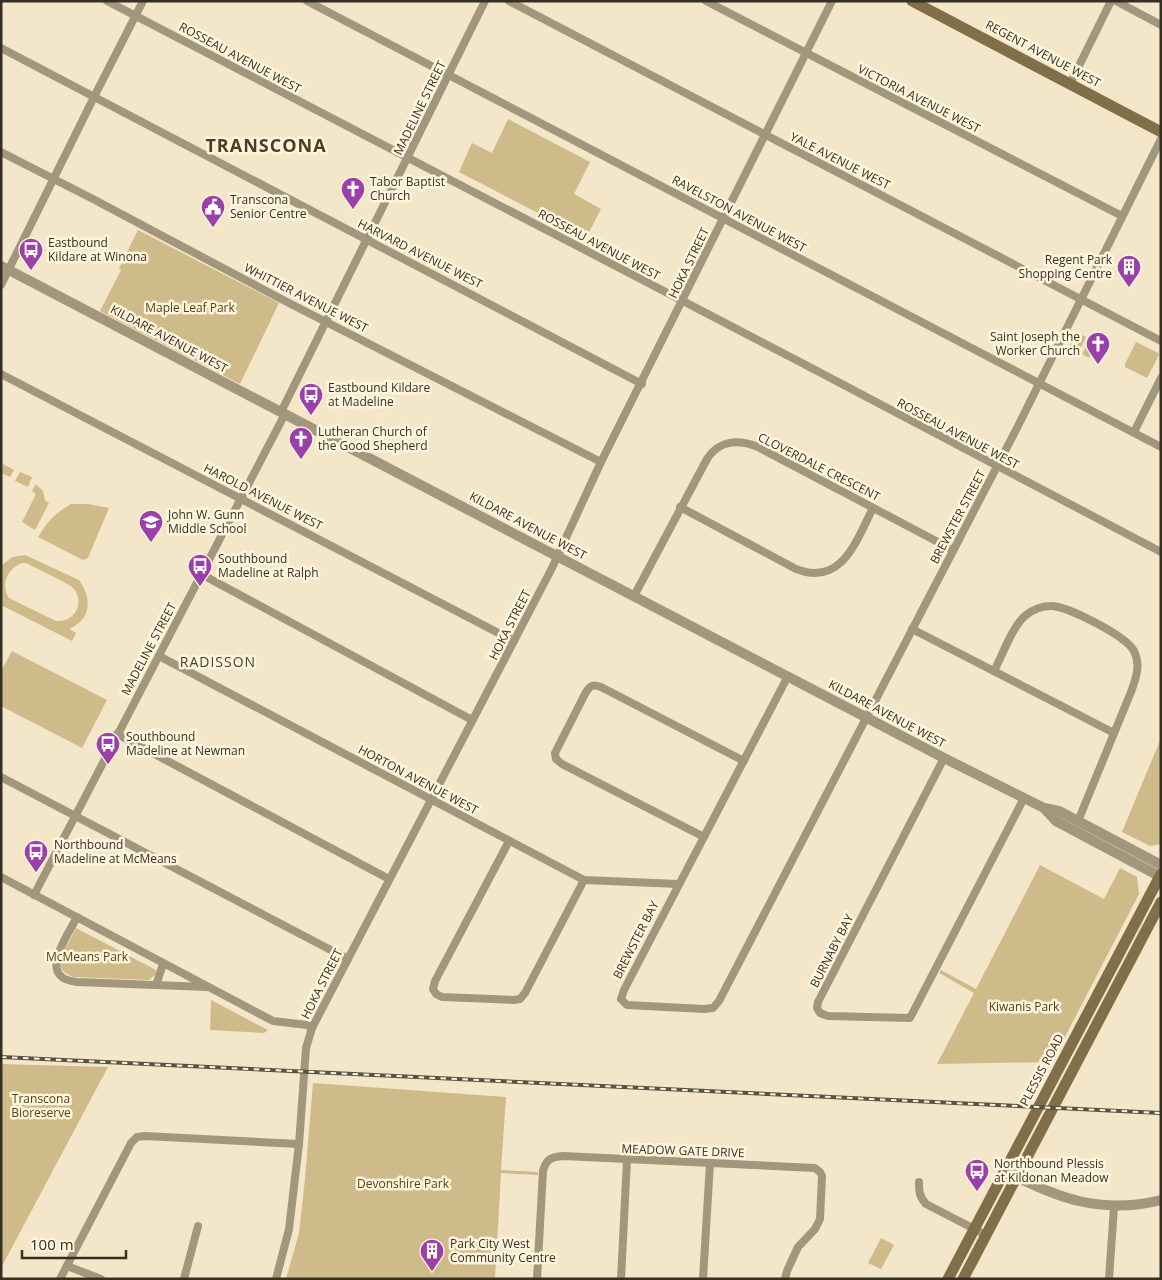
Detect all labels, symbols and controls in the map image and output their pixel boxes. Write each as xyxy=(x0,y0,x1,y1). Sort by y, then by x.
street label: REGENT AVENUE WEST xyxy=(983,16,1104,91)
street label: ROSSEAU AVENUE WEST xyxy=(176,18,305,97)
street label: MADELINE STREET xyxy=(389,58,450,158)
street label: VICTORIA AVENUE WEST xyxy=(855,60,984,137)
street label: YALE AVENUE WEST xyxy=(787,128,894,193)
district label: TRANSCONA xyxy=(205,133,327,157)
street label: RAVELSTON AVENUE WEST xyxy=(669,171,810,256)
place label: Tabor Baptist Church xyxy=(370,173,445,204)
church icon: Tabor Baptist Church xyxy=(340,176,366,210)
place label: Transcona Senior Centre xyxy=(230,191,307,222)
public building icon: Transcona Senior Centre xyxy=(200,194,226,228)
street label: ROSSEAU AVENUE WEST xyxy=(535,205,664,284)
street label: HARVARD AVENUE WEST xyxy=(355,215,486,293)
street label: HOKA STREET xyxy=(664,224,713,301)
place label: Eastbound Kildare at Winona xyxy=(48,234,147,265)
bus stop icon: Eastbound Kildare at Winona xyxy=(18,237,44,271)
place label: Regent Park Shopping Centre xyxy=(1019,251,1113,282)
building icon: Regent Park Shopping Centre xyxy=(1116,254,1142,288)
street label: WHITTIER AVENUE WEST xyxy=(241,259,371,336)
park label: Maple Leaf Park xyxy=(145,299,235,316)
street label: KILDARE AVENUE WEST xyxy=(108,300,231,377)
place label: Saint Joseph the Worker Church xyxy=(990,328,1080,359)
church icon: Saint Joseph the Worker Church xyxy=(1085,331,1111,365)
place label: Eastbound Kildare at Madeline xyxy=(328,379,430,410)
bus stop icon: Eastbound Kildare at Madeline xyxy=(298,382,324,416)
street label: ROSSEAU AVENUE WEST xyxy=(894,394,1023,473)
place label: Lutheran Church of the Good Shepherd xyxy=(318,423,428,454)
church icon: Lutheran Church of the Good Shepherd xyxy=(288,426,314,460)
street label: CLOVERDALE CRESCENT xyxy=(755,428,883,505)
street label: HAROLD AVENUE WEST xyxy=(201,459,326,534)
street label: BREWSTER STREET xyxy=(926,467,990,567)
street label: KILDARE AVENUE WEST xyxy=(467,487,590,564)
place label: John W. Gunn Middle School xyxy=(167,506,247,537)
school or university icon: John W. Gunn Middle School xyxy=(138,509,164,543)
place label: Southbound Madeline at Ralph xyxy=(218,550,319,581)
bus stop icon: Southbound Madeline at Ralph xyxy=(187,553,213,587)
street label: HOKA STREET xyxy=(485,586,535,663)
street label: MADELINE STREET xyxy=(117,599,180,698)
district label: RADISSON xyxy=(180,652,256,671)
street label: KILDARE AVENUE WEST xyxy=(826,675,949,752)
place label: Southbound Madeline at Newman xyxy=(126,728,245,759)
bus stop icon: Southbound Madeline at Newman xyxy=(95,731,121,765)
street label: HORTON AVENUE WEST xyxy=(355,741,482,819)
place label: Northbound Madeline at McMeans xyxy=(54,836,177,867)
bus stop icon: Northbound Madeline at McMeans xyxy=(23,839,49,873)
street label: BREWSTER BAY xyxy=(609,898,663,982)
street label: BURNABY BAY xyxy=(806,911,857,990)
street label: HOKA STREET xyxy=(297,945,347,1022)
park label: McMeans Park xyxy=(46,948,129,965)
park label: Kiwanis Park xyxy=(989,998,1060,1015)
street label: PLESSIS ROAD xyxy=(1015,1031,1068,1109)
park label: Transcona Bioreserve xyxy=(11,1090,71,1121)
street label: MEADOW GATE DRIVE xyxy=(621,1140,745,1161)
place label: Northbound Plessis at Kildonan Meadow xyxy=(994,1155,1109,1186)
bus stop icon: Northbound Plessis at Kildonan Meadow xyxy=(964,1158,990,1192)
park label: Devonshire Park xyxy=(357,1175,450,1192)
scale bar xyxy=(22,1228,126,1260)
text: 100 m xyxy=(30,1234,74,1254)
place label: Park City West Community Centre xyxy=(450,1235,556,1266)
building icon: Park City West Community Centre xyxy=(419,1238,445,1272)

